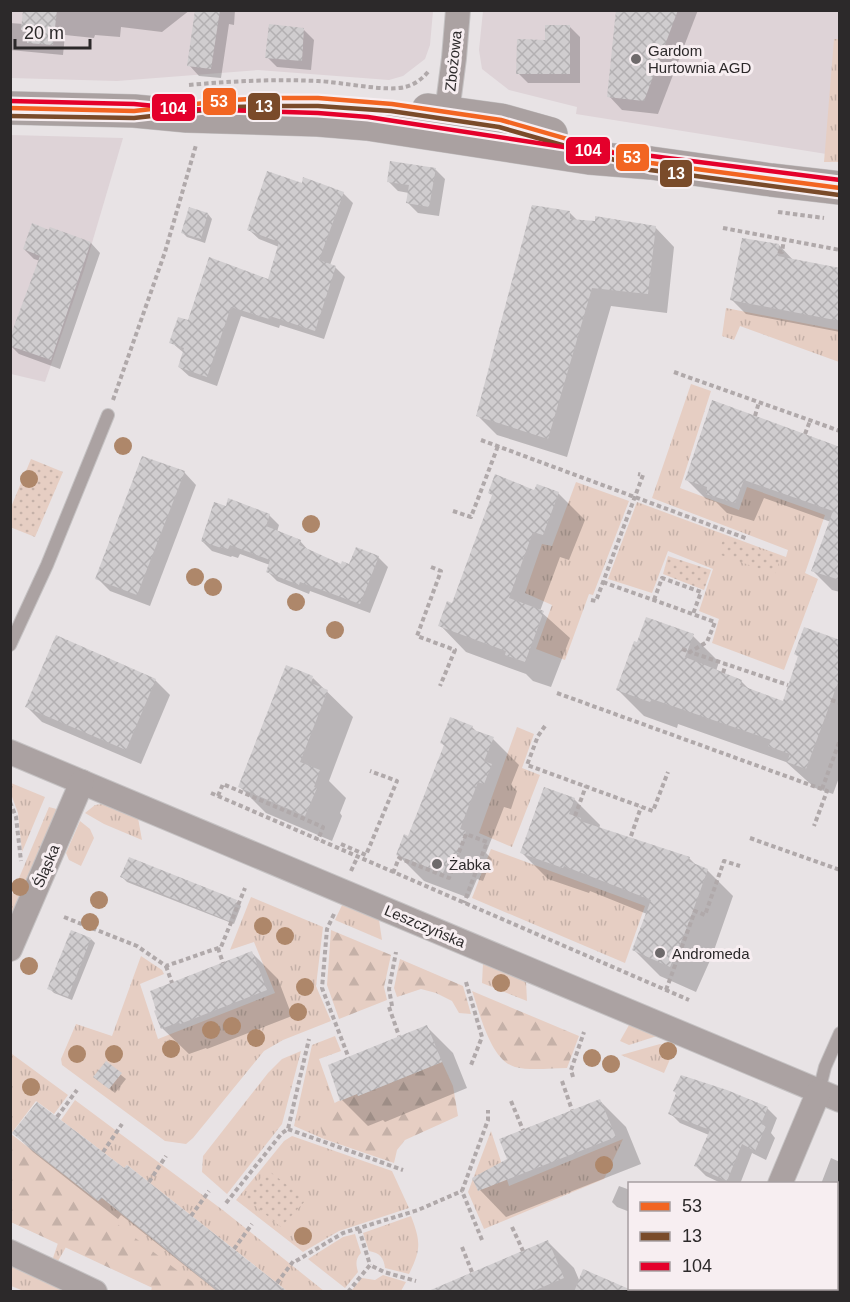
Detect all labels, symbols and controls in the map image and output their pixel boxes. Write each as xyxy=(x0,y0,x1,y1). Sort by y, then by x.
scale bar xyxy=(15,12,90,50)
text: 20 m xyxy=(24,23,64,43)
street label: Zbożowa xyxy=(441,29,465,92)
place label: Gardom Hurtownia AGD xyxy=(648,42,752,76)
marker: Gardom Hurtownia AGD xyxy=(629,52,643,66)
line badge: 53 xyxy=(202,87,237,116)
line badge: 13 xyxy=(247,92,281,121)
line badge: 104 xyxy=(151,93,196,122)
text: 53 xyxy=(210,93,228,110)
text: 13 xyxy=(255,98,273,115)
text: 104 xyxy=(160,100,186,117)
line badge: 104 xyxy=(565,136,611,165)
text: 104 xyxy=(575,142,601,159)
line badge: 53 xyxy=(615,143,650,172)
text: 53 xyxy=(623,149,641,166)
line badge: 13 xyxy=(659,159,693,188)
text: 13 xyxy=(667,165,685,182)
street label: Śląska xyxy=(29,841,63,890)
place label: Żabka xyxy=(449,856,491,873)
marker: Żabka xyxy=(430,857,444,871)
street label: Leszczyńska xyxy=(382,901,468,951)
place label: Andromeda xyxy=(672,945,750,962)
marker: Andromeda xyxy=(653,946,667,960)
legend xyxy=(628,1182,838,1290)
text: 53 xyxy=(682,1196,702,1216)
text: 13 xyxy=(682,1226,702,1246)
text: 104 xyxy=(682,1256,712,1276)

